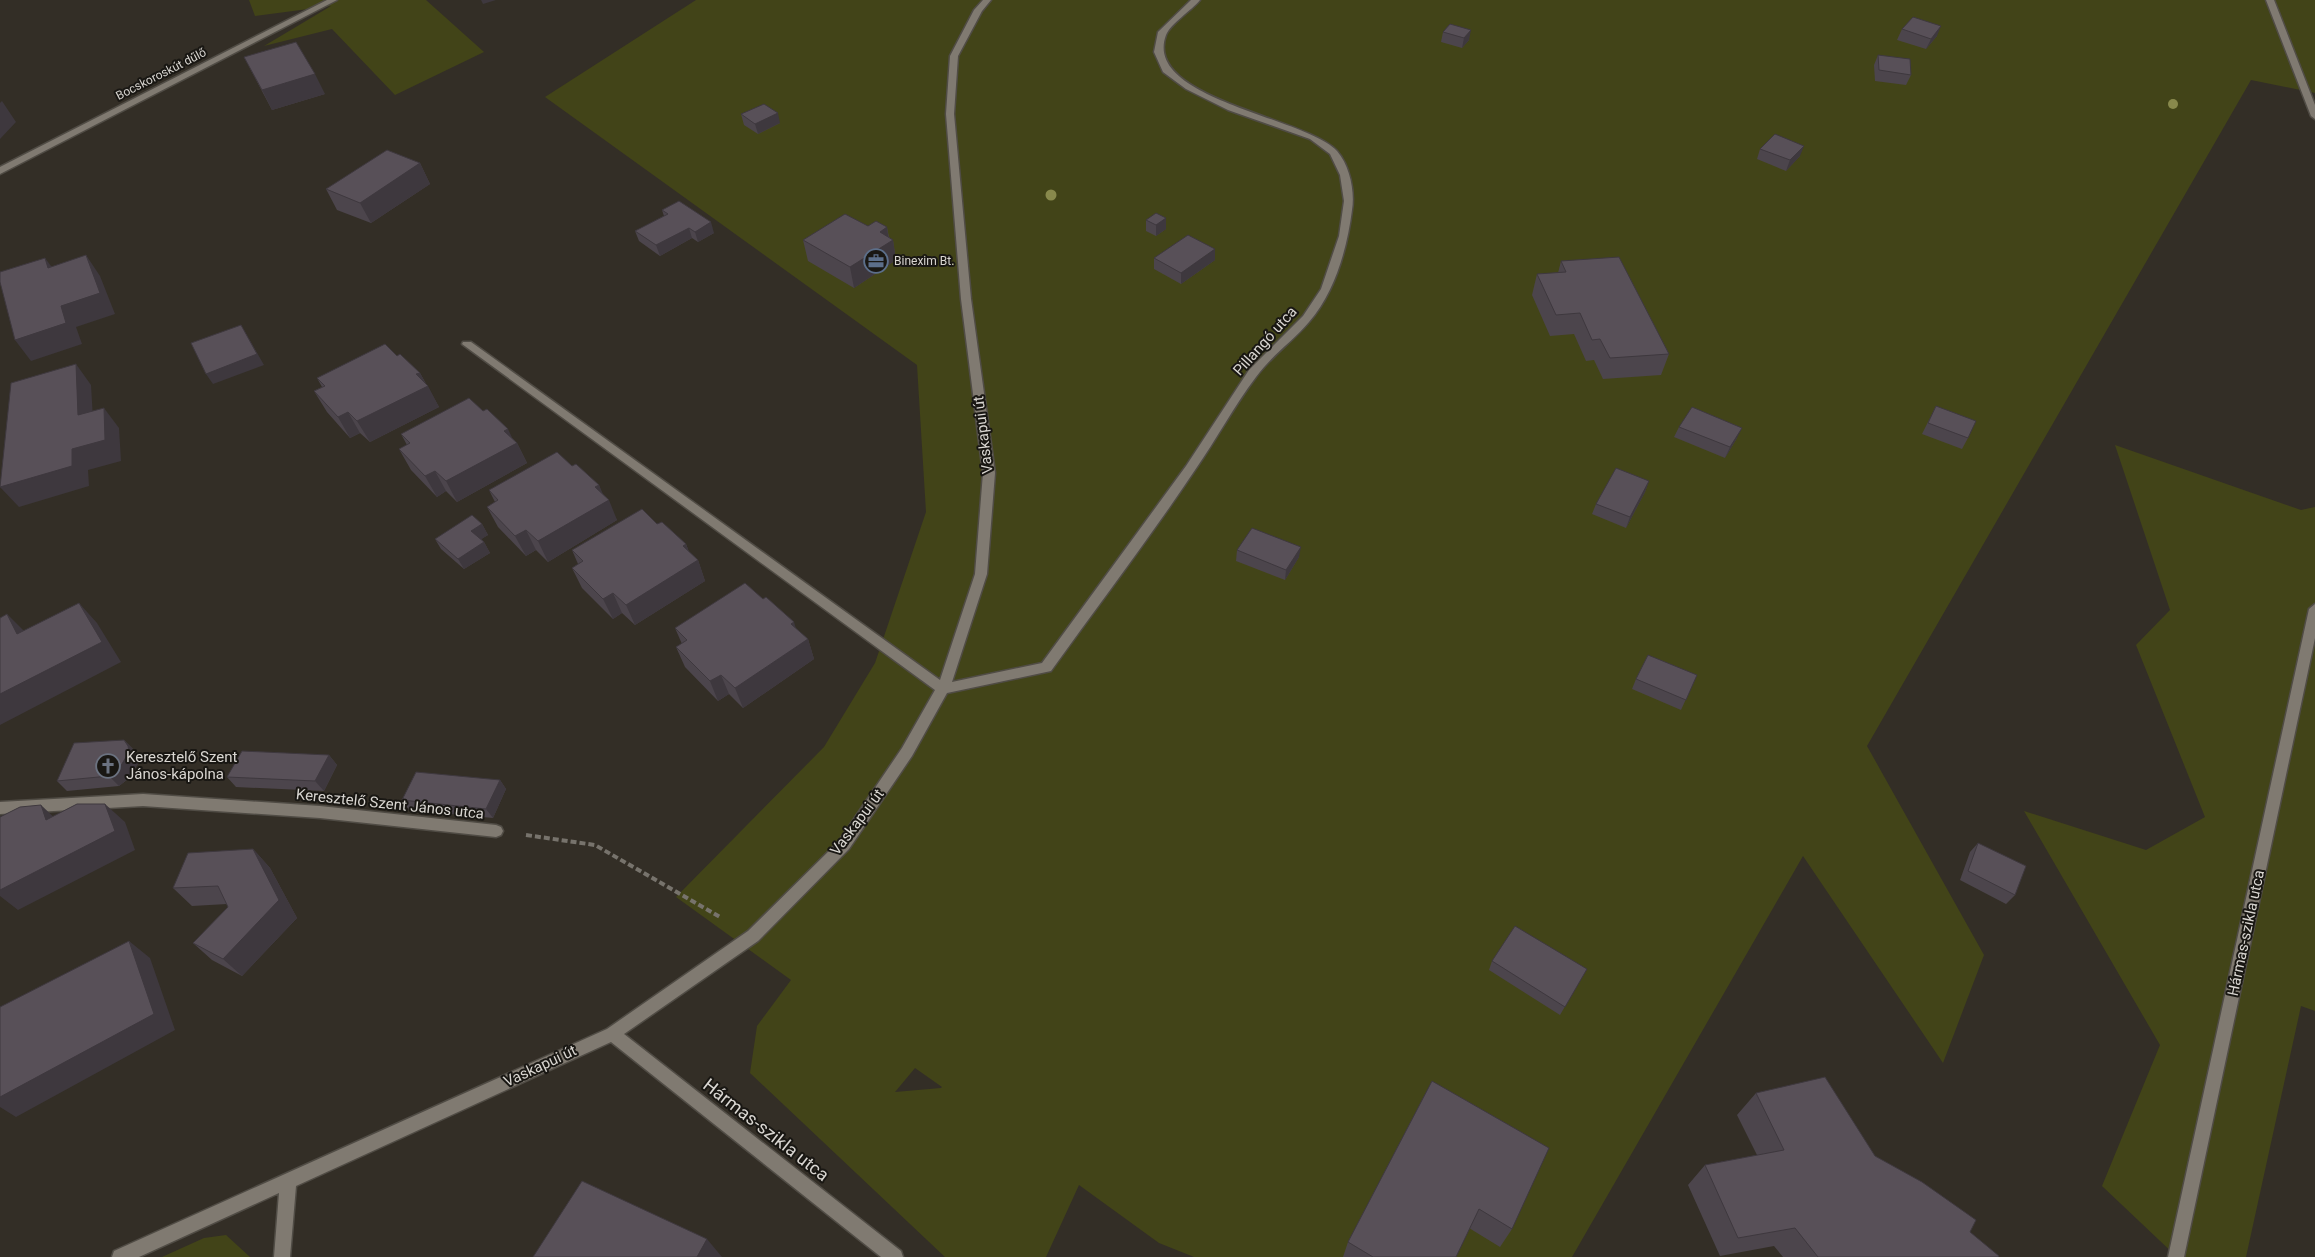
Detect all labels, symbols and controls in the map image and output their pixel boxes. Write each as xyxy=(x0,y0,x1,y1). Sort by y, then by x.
street label: Bocskoroskút dűlő xyxy=(114,45,209,103)
office icon: Binexim Bt. xyxy=(863,248,889,274)
place label: Binexim Bt. xyxy=(894,254,954,268)
street label: Pillangó utca xyxy=(1229,303,1301,379)
street label: Vaskapui út xyxy=(969,395,997,475)
place label: Keresztelő Szent János-kápolna xyxy=(126,748,238,783)
church icon: Keresztelő Szent János-kápolna xyxy=(95,753,121,779)
street label: Keresztelő Szent János utca xyxy=(295,785,485,823)
street label: Vaskapui út xyxy=(826,785,888,859)
street label: Hármas-szikla utca xyxy=(2224,868,2268,998)
street label: Vaskapui út xyxy=(501,1041,579,1091)
street label: Hármas-szikla utca xyxy=(699,1074,833,1185)

